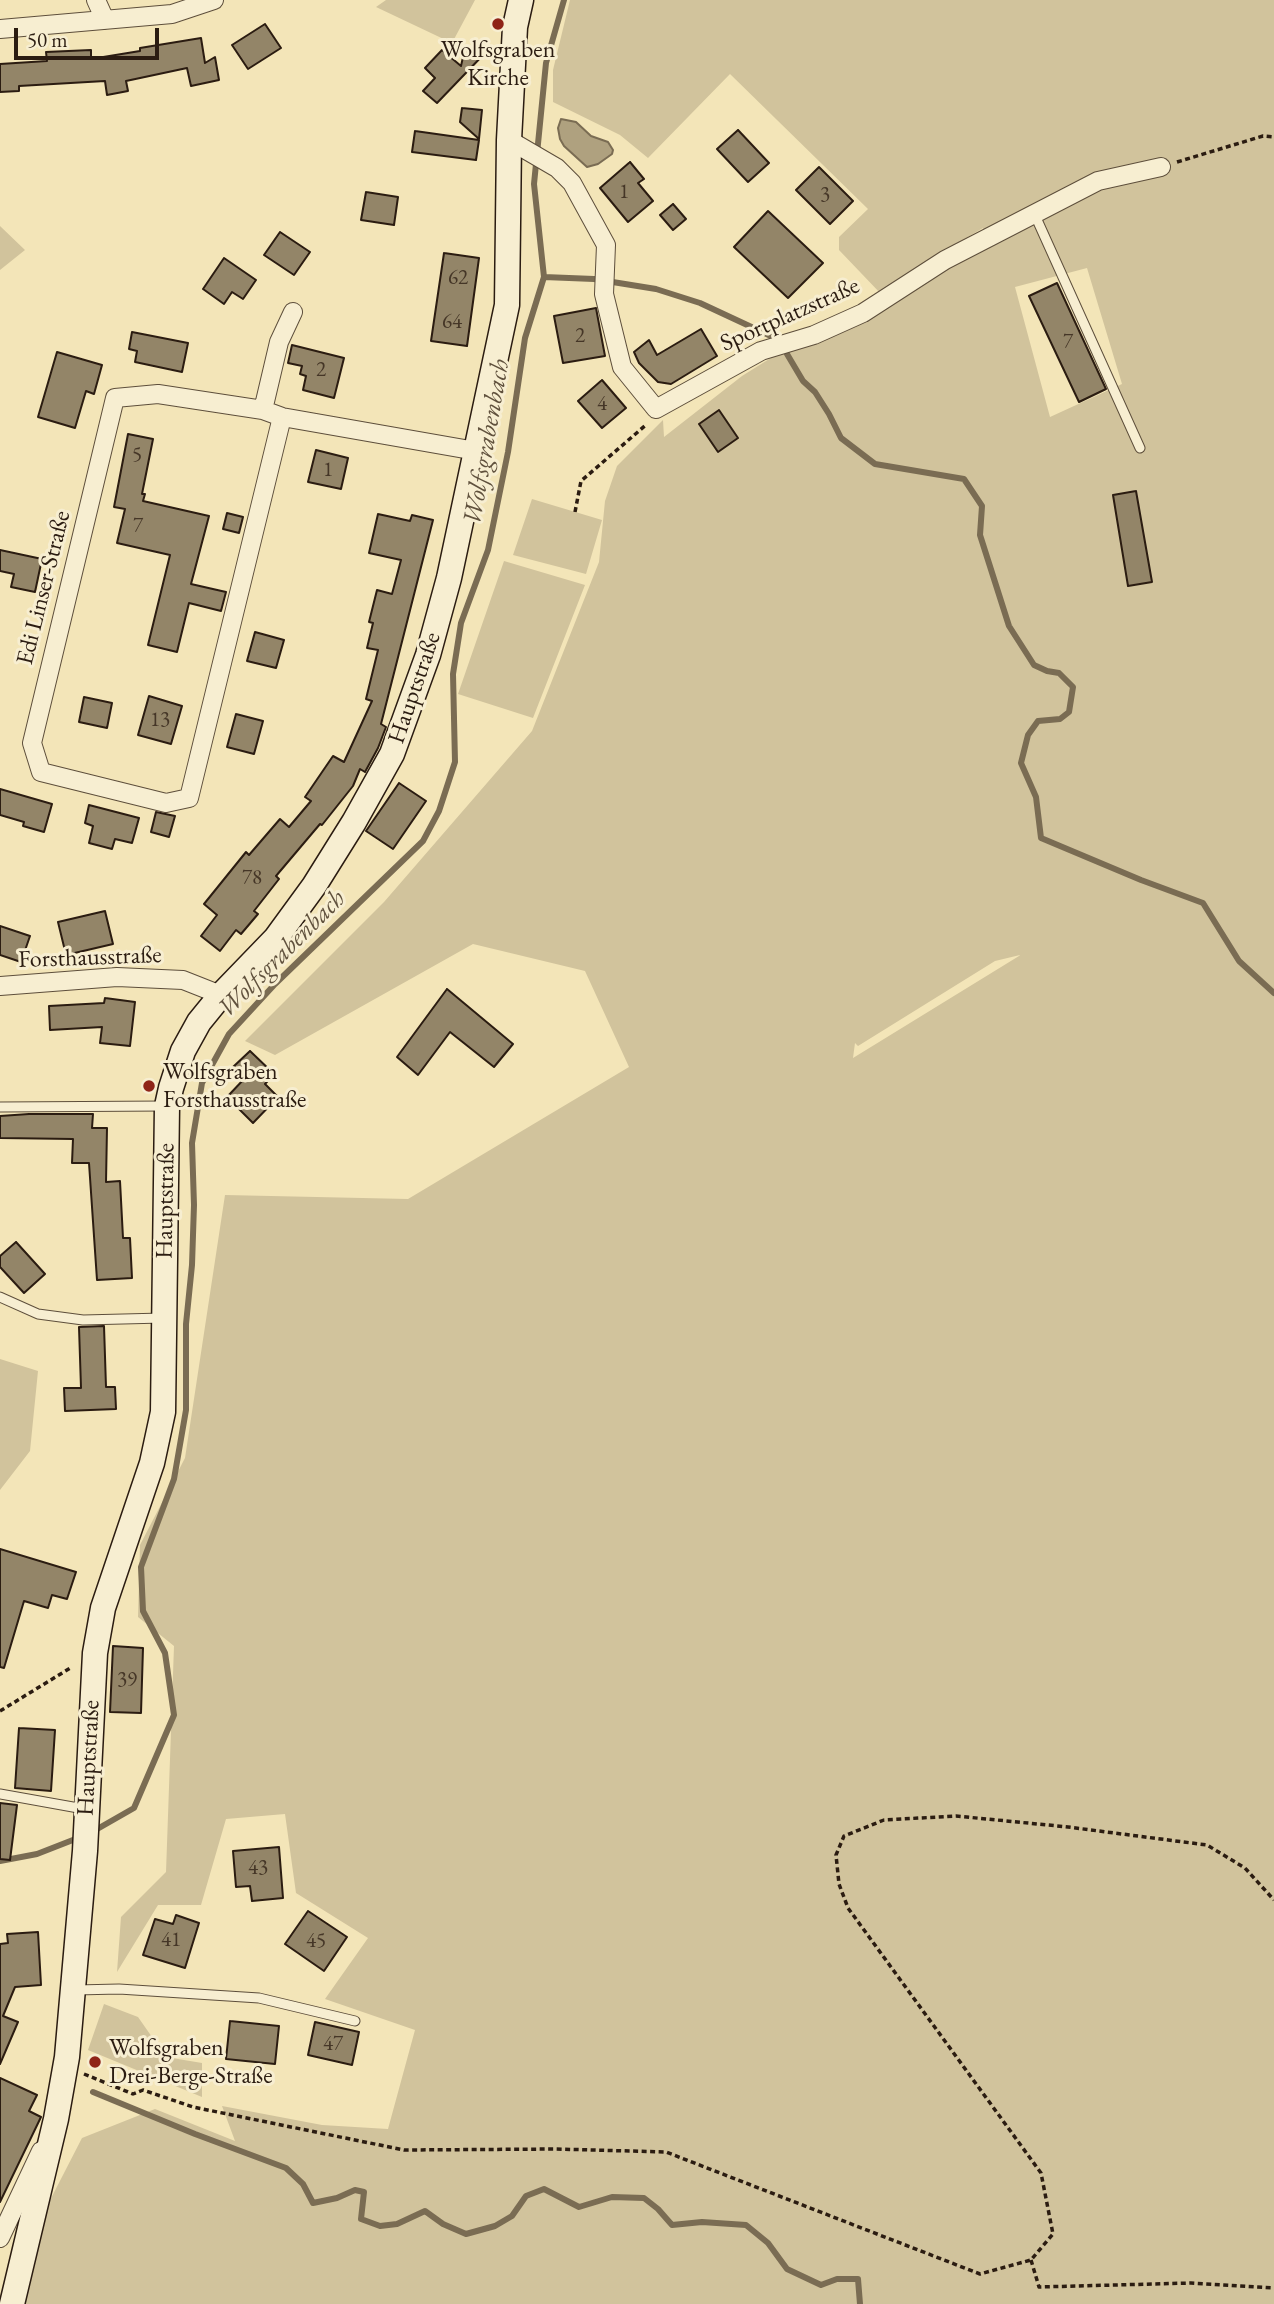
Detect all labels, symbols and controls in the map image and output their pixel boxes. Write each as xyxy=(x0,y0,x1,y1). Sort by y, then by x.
scale bar xyxy=(18,14,163,58)
marker: Wolfsgraben Kirche xyxy=(490,16,506,32)
text: 50 m xyxy=(27,26,68,53)
place label: Wolfsgraben Kirche xyxy=(441,36,555,92)
house number: 1 xyxy=(619,179,629,205)
house number: 3 xyxy=(820,182,830,208)
house number: 62 xyxy=(448,265,468,291)
street label: Sportplatzstraße xyxy=(716,271,864,359)
house number: 64 xyxy=(442,309,462,335)
house number: 2 xyxy=(575,323,585,349)
house number: 7 xyxy=(1063,329,1073,355)
house number: 2 xyxy=(316,357,326,383)
water label: Wolfsgrabenbach xyxy=(457,357,517,527)
house number: 4 xyxy=(597,391,607,417)
house number: 5 xyxy=(132,442,142,468)
house number: 1 xyxy=(323,457,333,483)
street label: Edi Linser-Straße xyxy=(11,508,77,668)
house number: 7 xyxy=(133,513,143,539)
street label: Hauptstraße xyxy=(383,628,447,748)
house number: 13 xyxy=(150,707,170,733)
house number: 78 xyxy=(242,865,262,891)
water label: Wolfsgrabenbach xyxy=(212,884,352,1024)
street label: Forsthausstraße xyxy=(18,941,162,975)
place label: Wolfsgraben Forsthausstraße xyxy=(163,1058,306,1114)
marker: Wolfsgraben Forsthausstraße xyxy=(141,1078,157,1094)
street label: Hauptstraße xyxy=(151,1143,181,1259)
house number: 39 xyxy=(117,1667,137,1693)
street label: Hauptstraße xyxy=(72,1699,106,1817)
house number: 43 xyxy=(248,1855,268,1881)
house number: 41 xyxy=(161,1927,181,1953)
house number: 45 xyxy=(306,1928,326,1954)
house number: 47 xyxy=(323,2031,343,2057)
place label: Wolfsgraben Drei-Berge-Straße xyxy=(109,2034,273,2090)
marker: Wolfsgraben Drei-Berge-Straße xyxy=(87,2054,103,2070)

